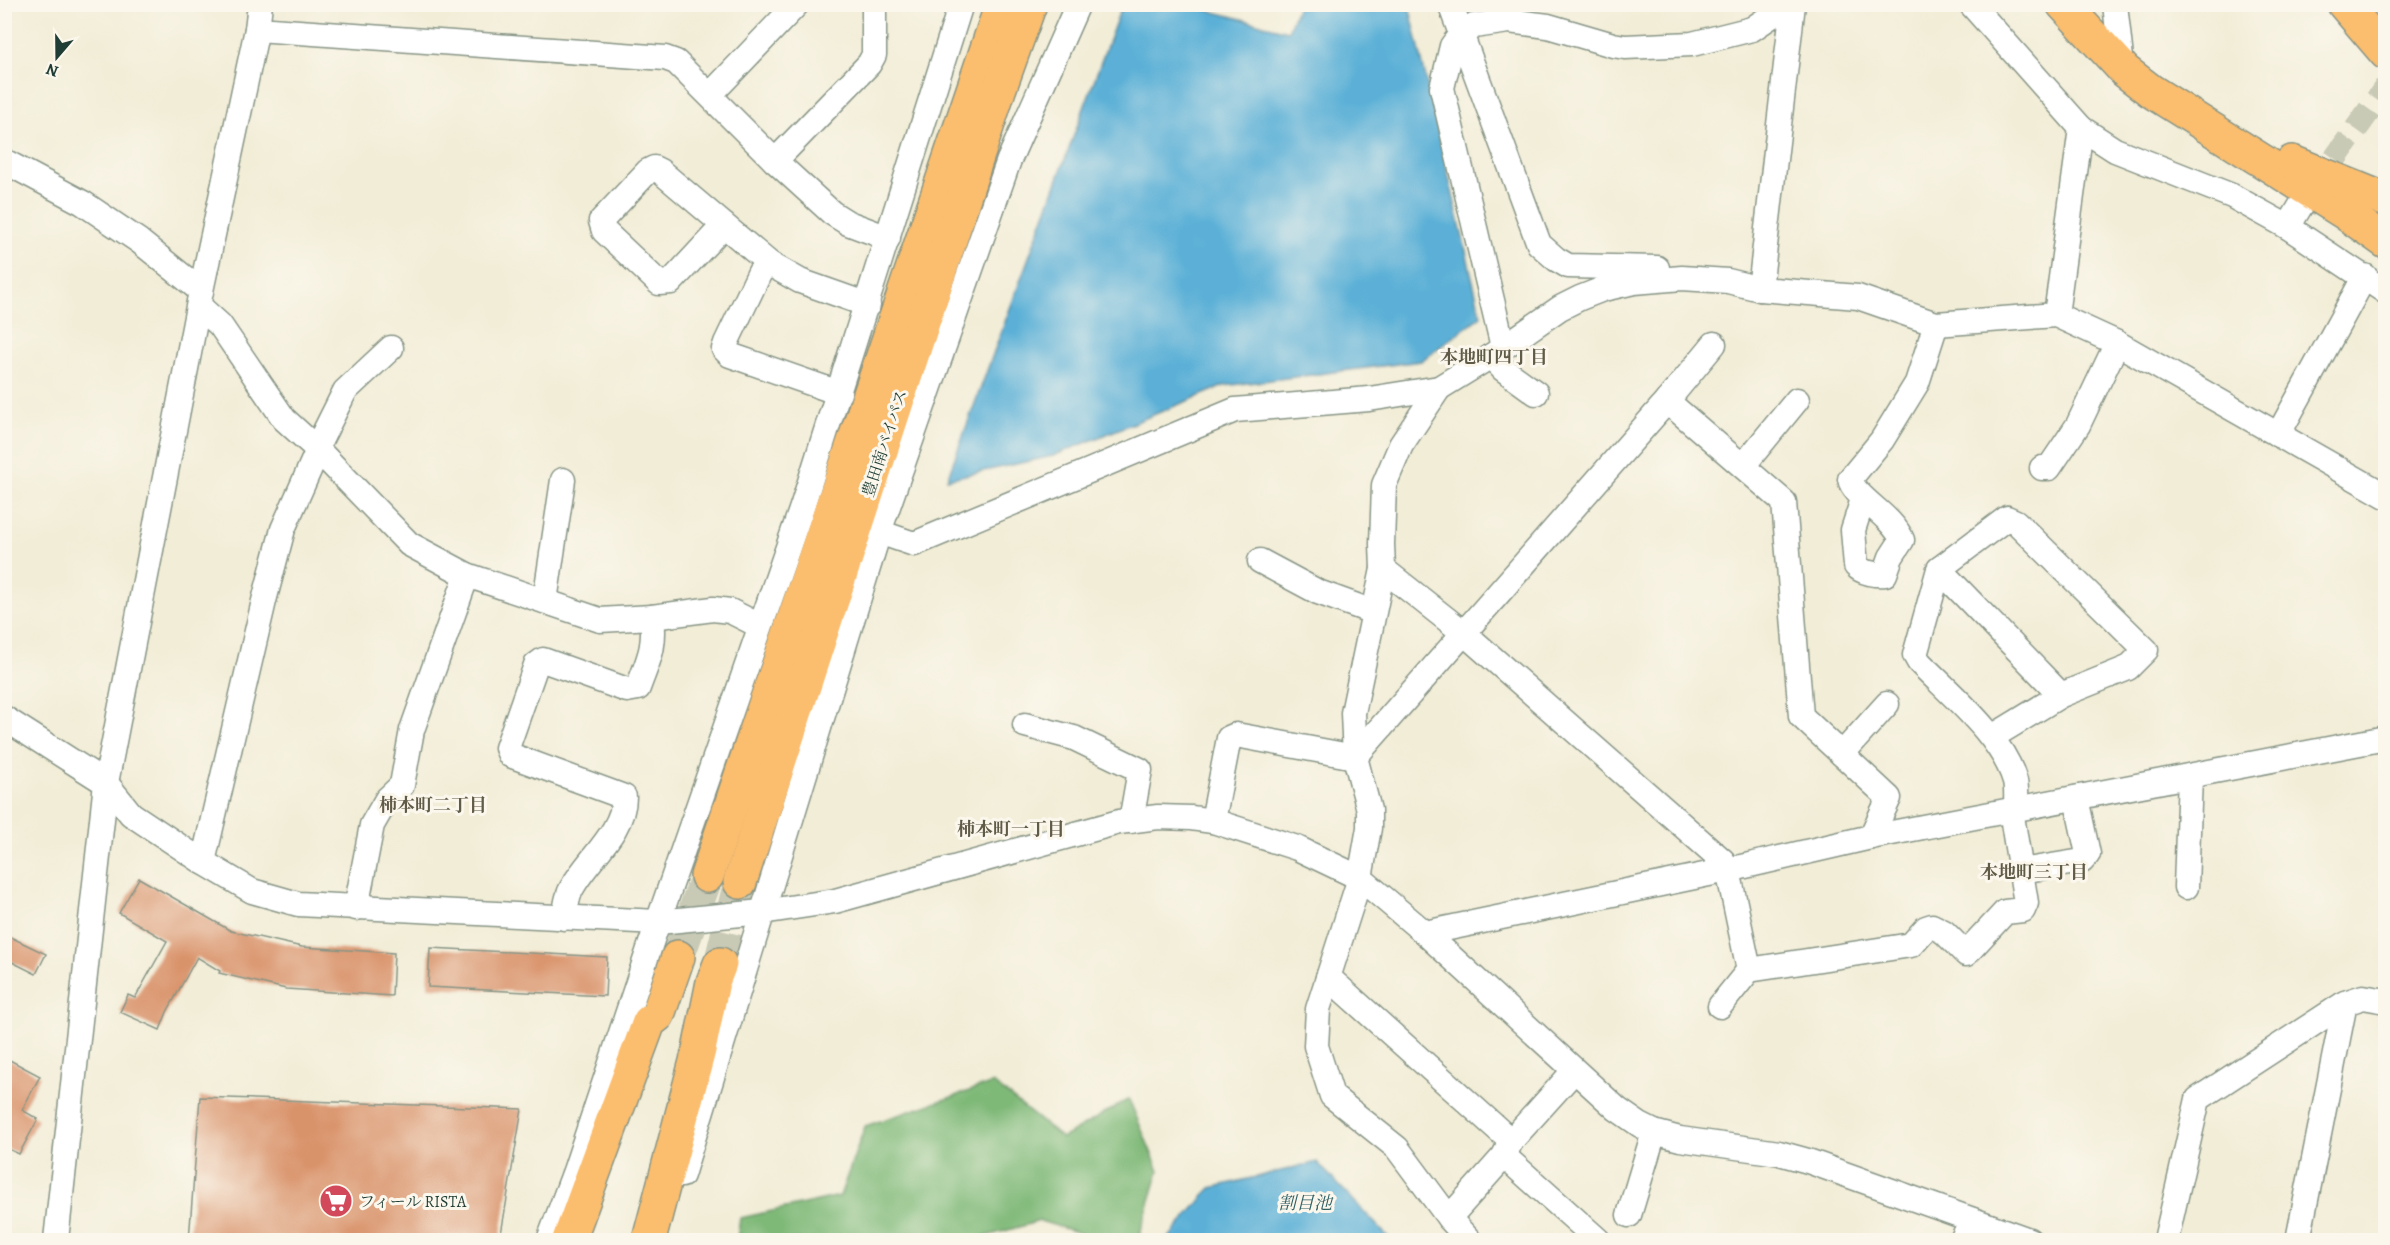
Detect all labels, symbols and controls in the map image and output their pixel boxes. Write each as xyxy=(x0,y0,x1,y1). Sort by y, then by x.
north arrow xyxy=(27,27,87,87)
text: N xyxy=(43,58,61,82)
district label: 本地町四丁目 xyxy=(1440,345,1548,369)
street label: 豊田南バイパス xyxy=(857,387,913,500)
district label: 柿本町二丁目 xyxy=(379,793,487,817)
district label: 柿本町一丁目 xyxy=(957,817,1065,841)
district label: 本地町三丁目 xyxy=(1980,860,2088,884)
supermarket icon: フィール RISTA xyxy=(318,1183,354,1219)
place label: フィール RISTA xyxy=(359,1191,467,1213)
water label: 割目池 xyxy=(1278,1191,1334,1215)

